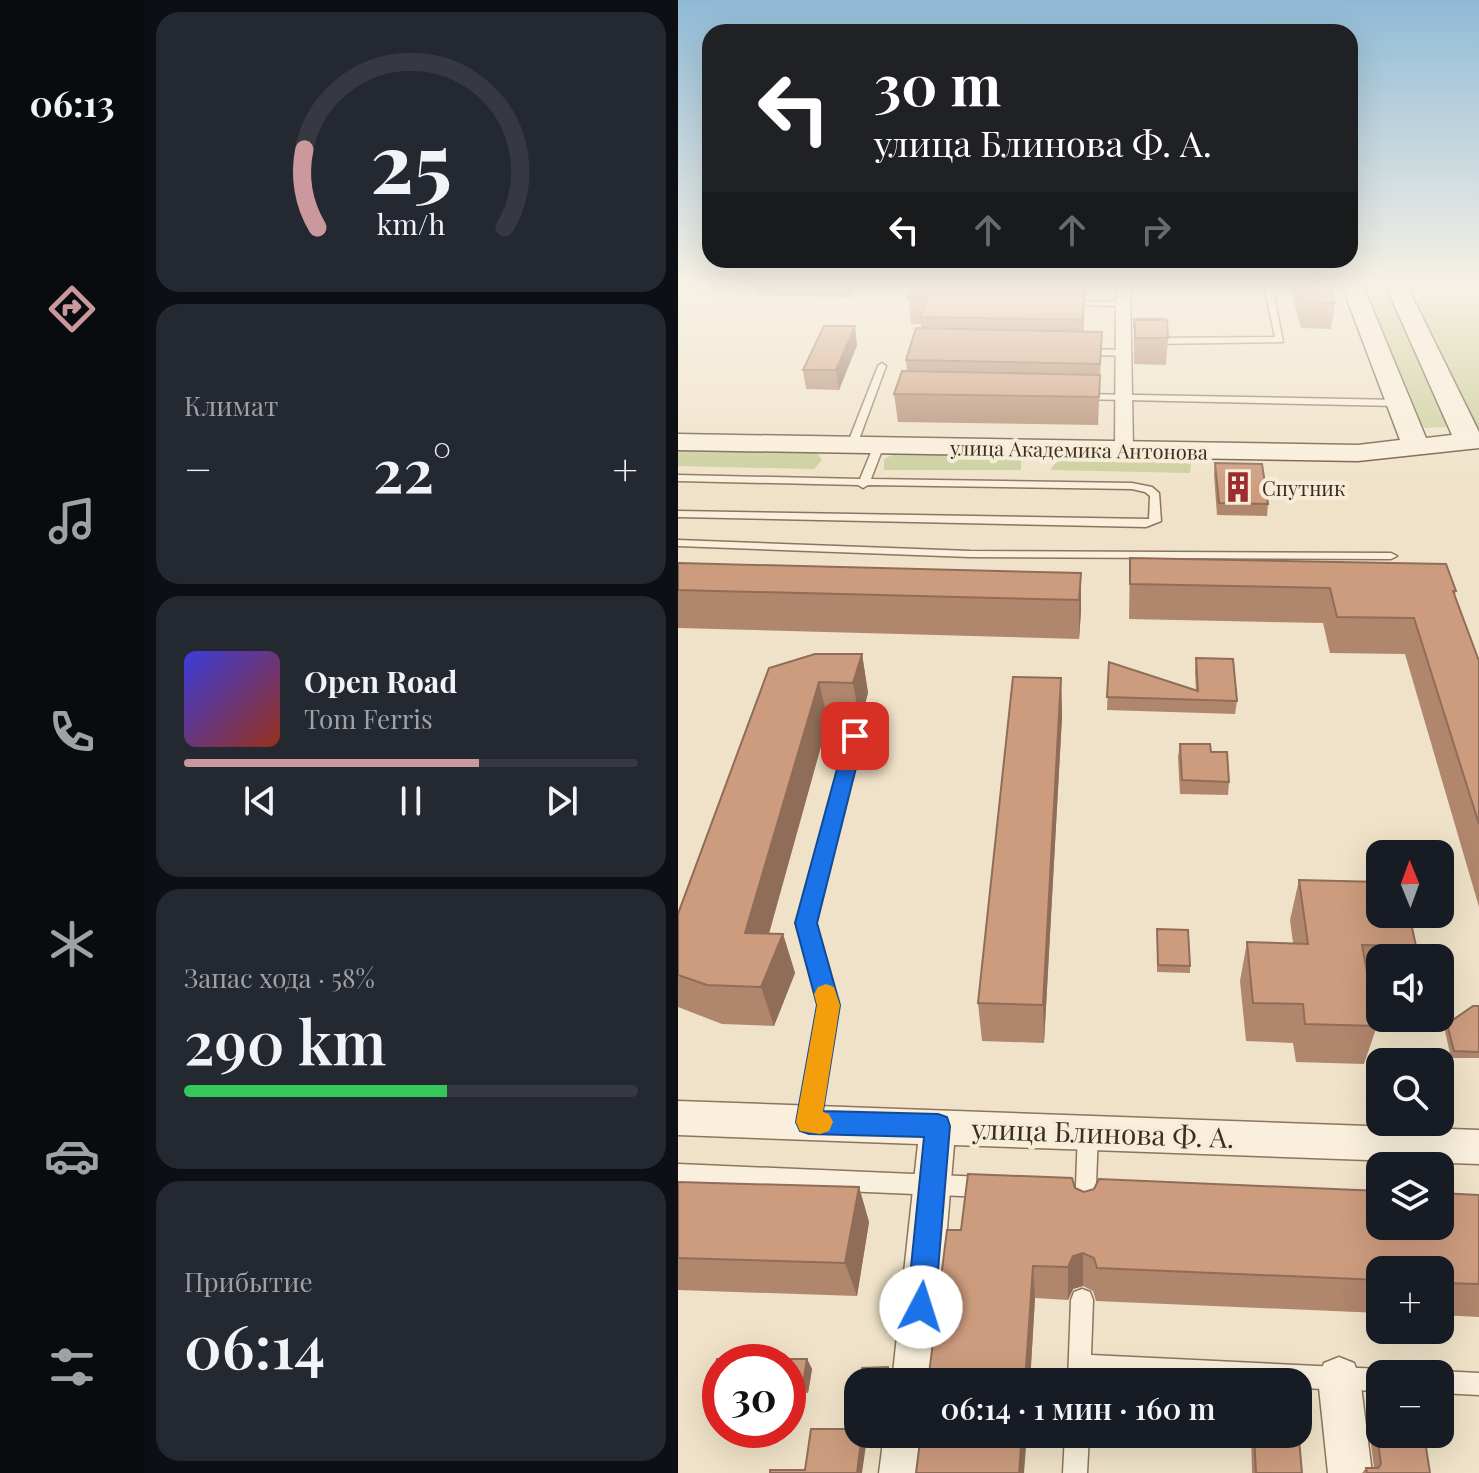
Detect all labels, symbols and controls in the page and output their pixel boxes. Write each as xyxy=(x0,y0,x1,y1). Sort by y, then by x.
text: 30 m xyxy=(874,46,1001,121)
icon: left xyxy=(742,56,846,160)
text: 06:13 xyxy=(30,78,114,126)
text: 25 xyxy=(370,104,452,215)
text: улица Блинова Ф. А. xyxy=(874,118,1212,166)
text: km/h xyxy=(377,204,445,242)
icon: left xyxy=(882,208,926,252)
icon: ahead xyxy=(966,208,1010,252)
icon: ahead xyxy=(1050,208,1094,252)
icon: right xyxy=(1134,208,1178,252)
icon: directions xyxy=(44,281,100,337)
text: Климат xyxy=(184,388,278,423)
text: 22° xyxy=(373,428,452,508)
street label: улица Академика Антонова xyxy=(949,433,1208,465)
text: − xyxy=(184,438,212,497)
text: + xyxy=(612,438,638,497)
building icon: Спутник xyxy=(1221,470,1255,504)
place label: Спутник xyxy=(1262,474,1346,501)
icon: music xyxy=(44,493,100,549)
text: Open Road xyxy=(304,661,457,701)
text: Tom Ferris xyxy=(304,701,433,736)
pin xyxy=(821,702,889,770)
icon: phone xyxy=(44,704,100,760)
icon: arrive xyxy=(833,714,877,758)
icon: previous xyxy=(238,779,282,823)
icon: pause xyxy=(389,779,433,823)
icon: next xyxy=(540,779,584,823)
north arrow xyxy=(1366,840,1454,928)
map controls xyxy=(1366,840,1454,1448)
icon: climate xyxy=(44,916,100,972)
button: sound xyxy=(1366,944,1454,1032)
text: Запас хода · 58% xyxy=(184,960,375,995)
text: 290 km xyxy=(184,1000,386,1080)
button: search xyxy=(1366,1048,1454,1136)
street label: улица Блинова Ф. А. xyxy=(970,1109,1235,1155)
icon: car xyxy=(44,1128,100,1184)
button: layers xyxy=(1366,1152,1454,1240)
button: + xyxy=(1366,1256,1454,1344)
text: Прибытие xyxy=(184,1264,313,1299)
position arrow xyxy=(879,1265,963,1349)
text: 06:14 xyxy=(184,1304,325,1384)
icon: filters xyxy=(44,1339,100,1395)
speed limit sign: 30 xyxy=(702,1344,806,1448)
button: − xyxy=(1366,1360,1454,1448)
text: 06:14 · 1 мин · 160 m xyxy=(940,1388,1216,1428)

